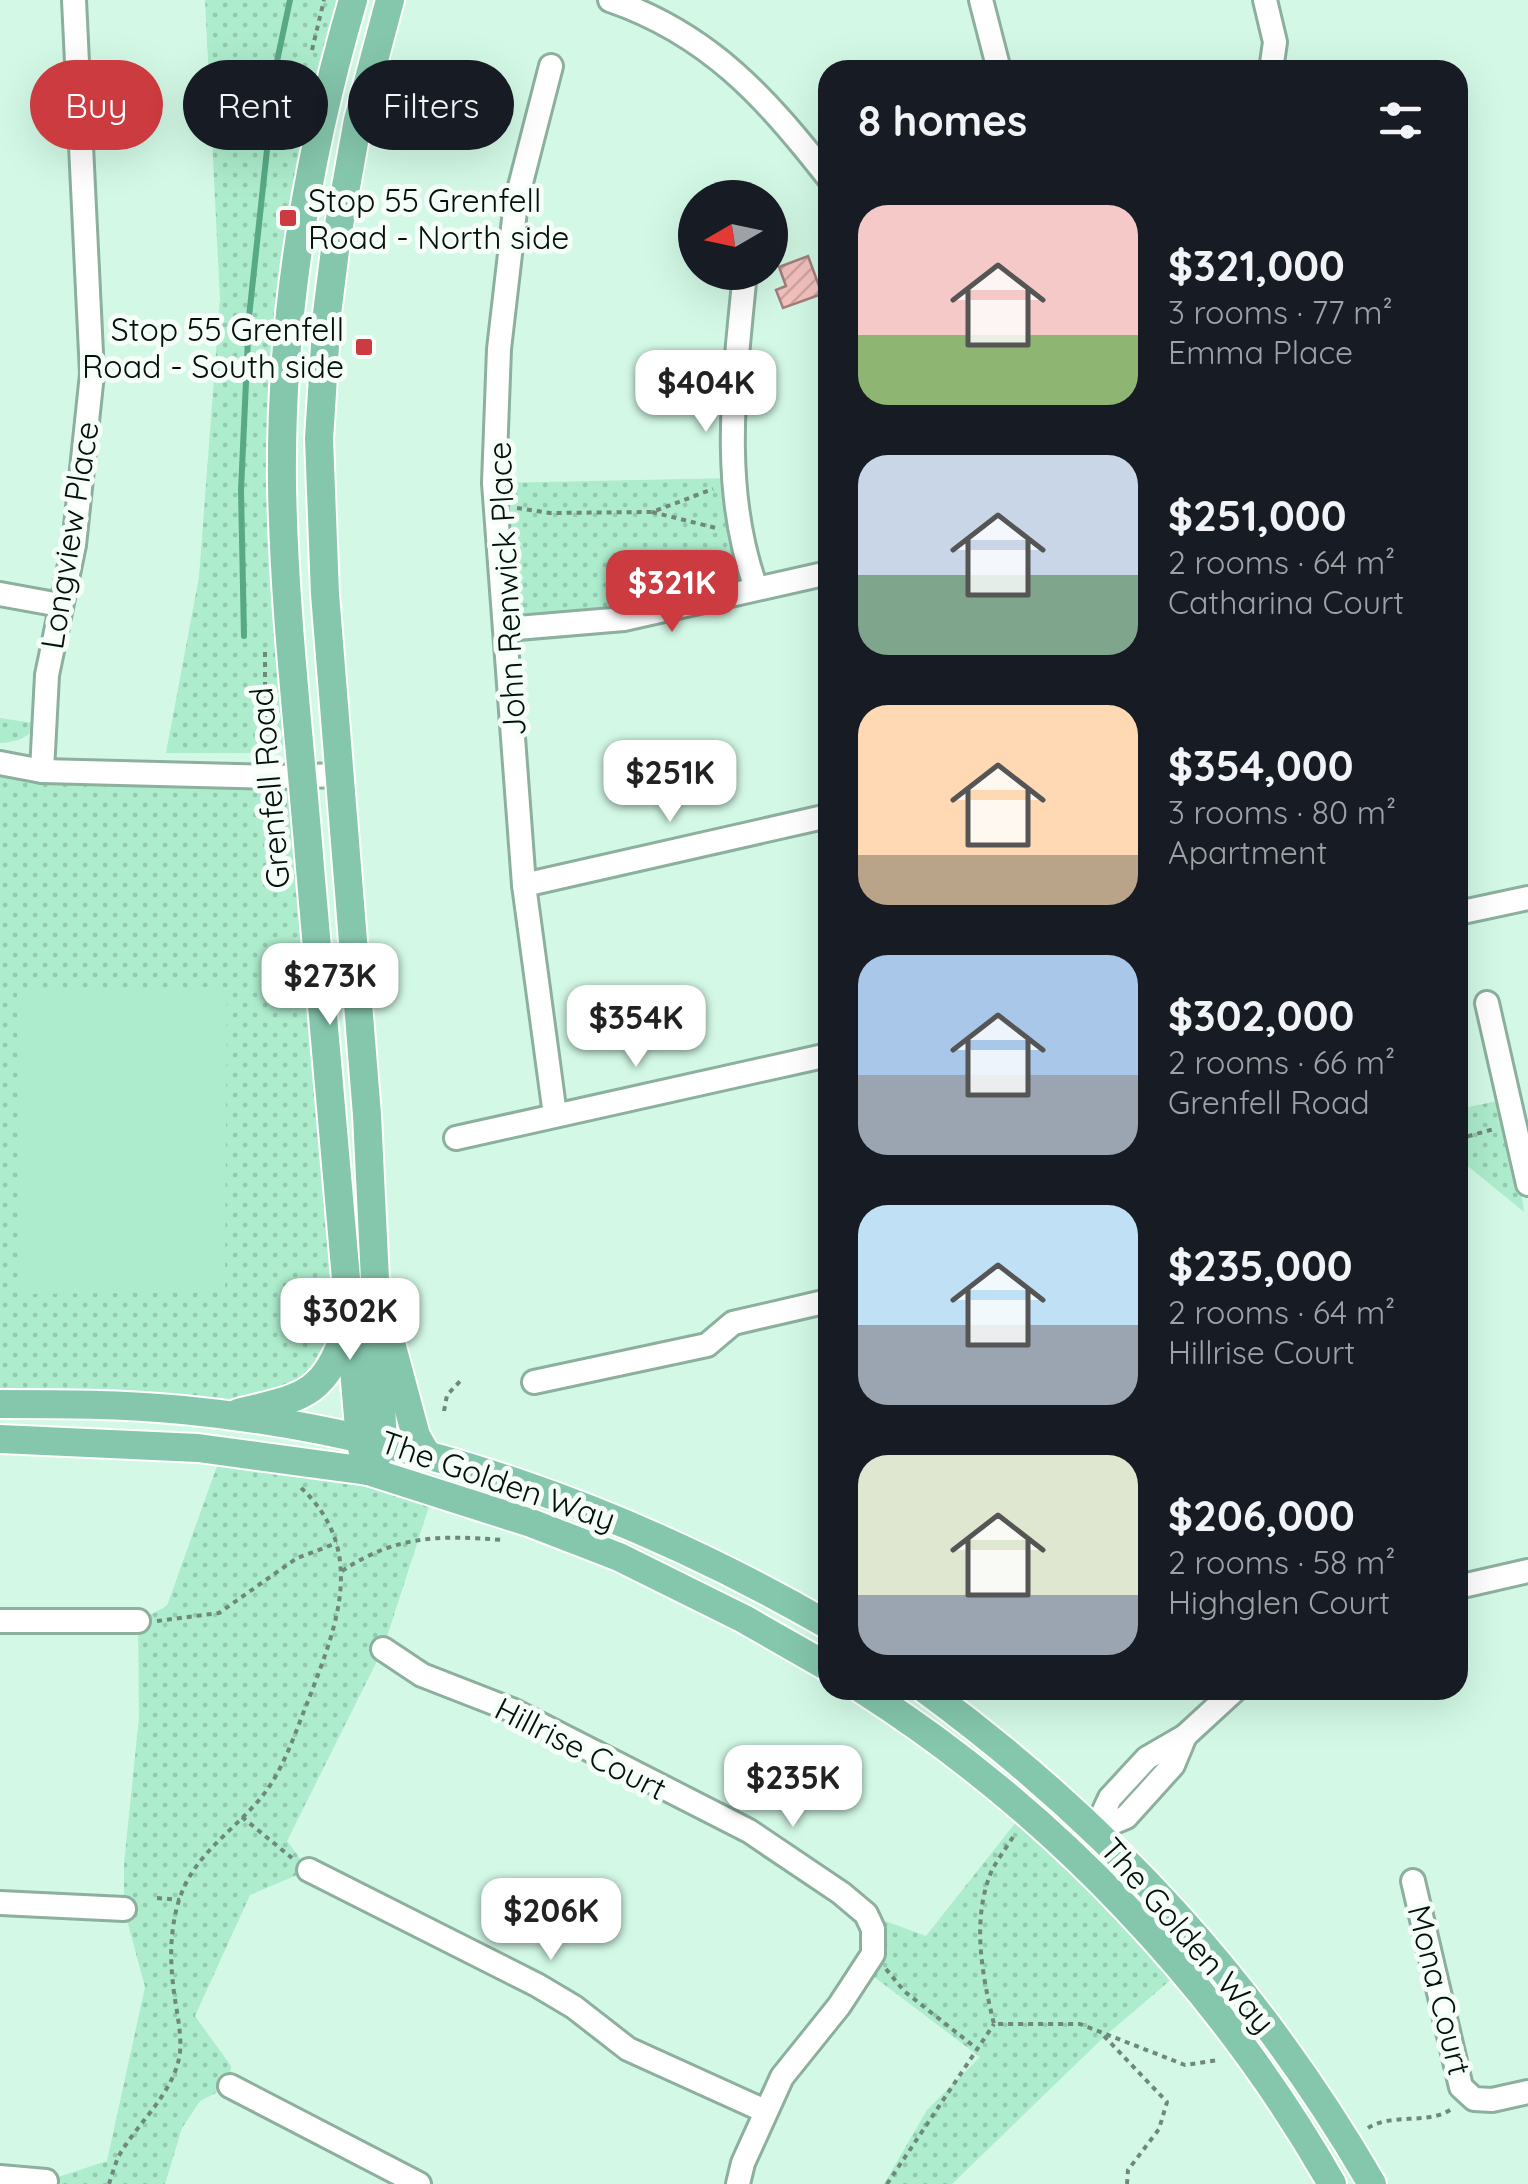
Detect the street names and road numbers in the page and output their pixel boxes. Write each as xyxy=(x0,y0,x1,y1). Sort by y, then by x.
street label: Longview Place xyxy=(31,418,107,652)
street label: John Renwick Place xyxy=(478,441,534,737)
street label: Grenfell Road xyxy=(240,686,298,890)
street label: The Golden Way xyxy=(375,1421,621,1539)
street label: Hillrise Court xyxy=(489,1688,673,1808)
street label: The Golden Way xyxy=(1092,1829,1284,2041)
street label: Mona Court xyxy=(1400,1901,1480,2079)

